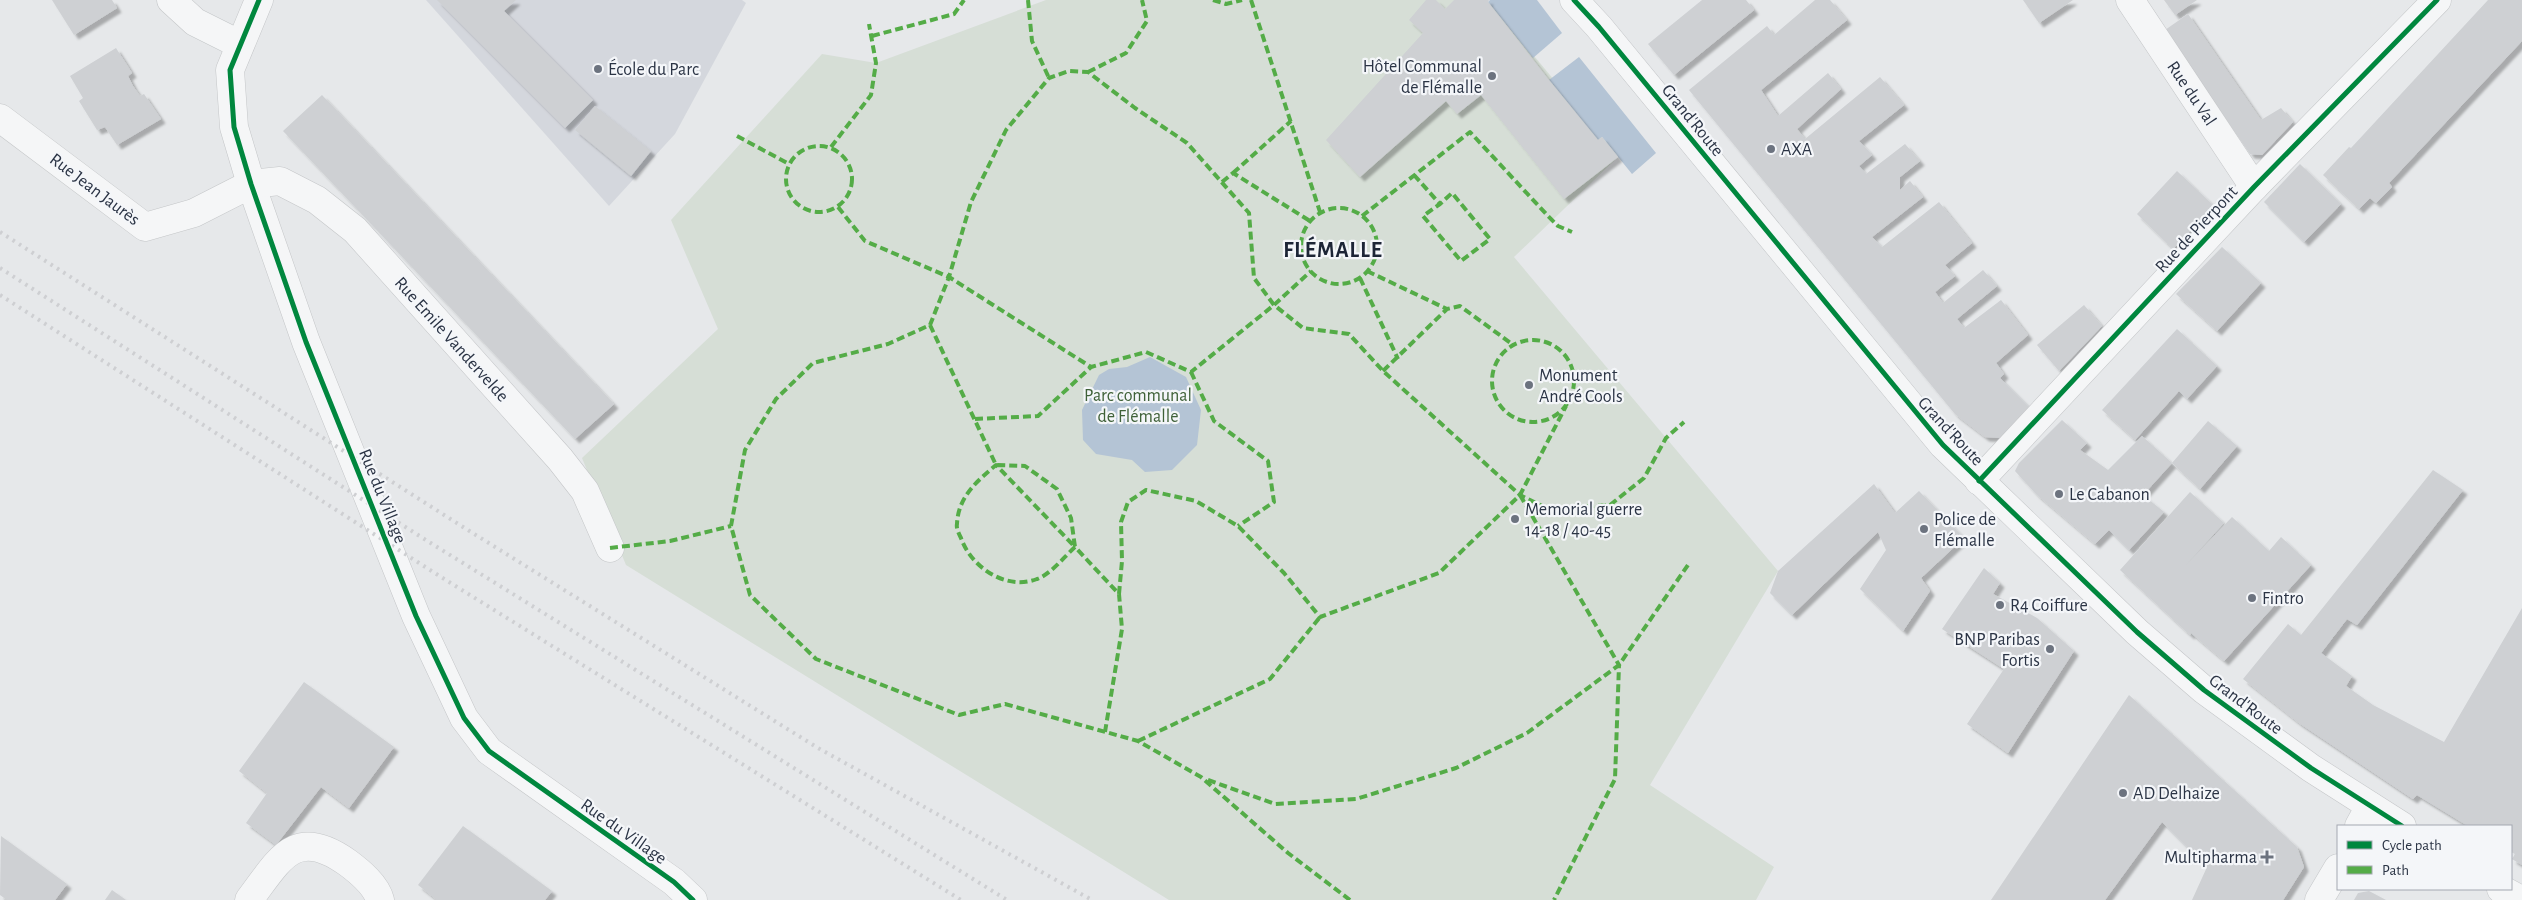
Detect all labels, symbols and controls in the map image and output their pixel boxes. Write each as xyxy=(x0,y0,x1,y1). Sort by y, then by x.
place label: École du Parc xyxy=(608,58,699,79)
place label: Hôtel Communal de Flémalle xyxy=(1363,58,1482,97)
street label: Rue du Val xyxy=(2163,58,2219,129)
marker: École du Parc xyxy=(592,63,604,75)
marker: Hôtel Communal de Flémalle xyxy=(1486,70,1498,82)
street label: Grand'Route xyxy=(1658,81,1727,160)
place label: AXA xyxy=(1781,141,1813,159)
marker: AXA xyxy=(1765,143,1777,155)
street label: Rue Jean Jaurès xyxy=(46,150,143,229)
street label: Rue de Pierpont xyxy=(2152,183,2241,277)
district label: FLÉMALLE xyxy=(1283,236,1383,261)
street label: Rue Emile Vandervelde xyxy=(391,274,512,406)
place label: Monument André Cools xyxy=(1539,367,1623,406)
marker: Monument André Cools xyxy=(1523,379,1535,391)
park label: Parc communal de Flémalle xyxy=(1084,387,1192,426)
street label: Grand'Route xyxy=(1914,394,1987,470)
street label: Rue du Village xyxy=(355,446,409,546)
place label: Le Cabanon xyxy=(2069,486,2150,504)
marker: Le Cabanon xyxy=(2053,488,2065,500)
place label: Memorial guerre 14-18 / 40-45 xyxy=(1525,501,1642,540)
place label: Police de Flémalle xyxy=(1934,511,1996,550)
marker: Memorial guerre 14-18 / 40-45 xyxy=(1509,513,1521,525)
marker: Police de Flémalle xyxy=(1918,523,1930,535)
place label: Fintro xyxy=(2262,590,2304,608)
marker: Fintro xyxy=(2246,592,2258,604)
place label: R4 Coiffure xyxy=(2010,597,2088,615)
marker: R4 Coiffure xyxy=(1994,599,2006,611)
place label: BNP Paribas Fortis xyxy=(1954,631,2040,670)
marker: BNP Paribas Fortis xyxy=(2044,643,2056,655)
street label: Grand'Route xyxy=(2205,671,2286,738)
place label: AD Delhaize xyxy=(2133,785,2220,803)
marker: AD Delhaize xyxy=(2117,787,2129,799)
street label: Rue du Village xyxy=(577,796,670,868)
legend xyxy=(2337,825,2512,890)
text: Cycle path xyxy=(2382,838,2442,853)
place label: Multipharma xyxy=(2164,849,2257,867)
marker: Multipharma xyxy=(2261,851,2273,863)
text: Path xyxy=(2382,863,2409,878)

